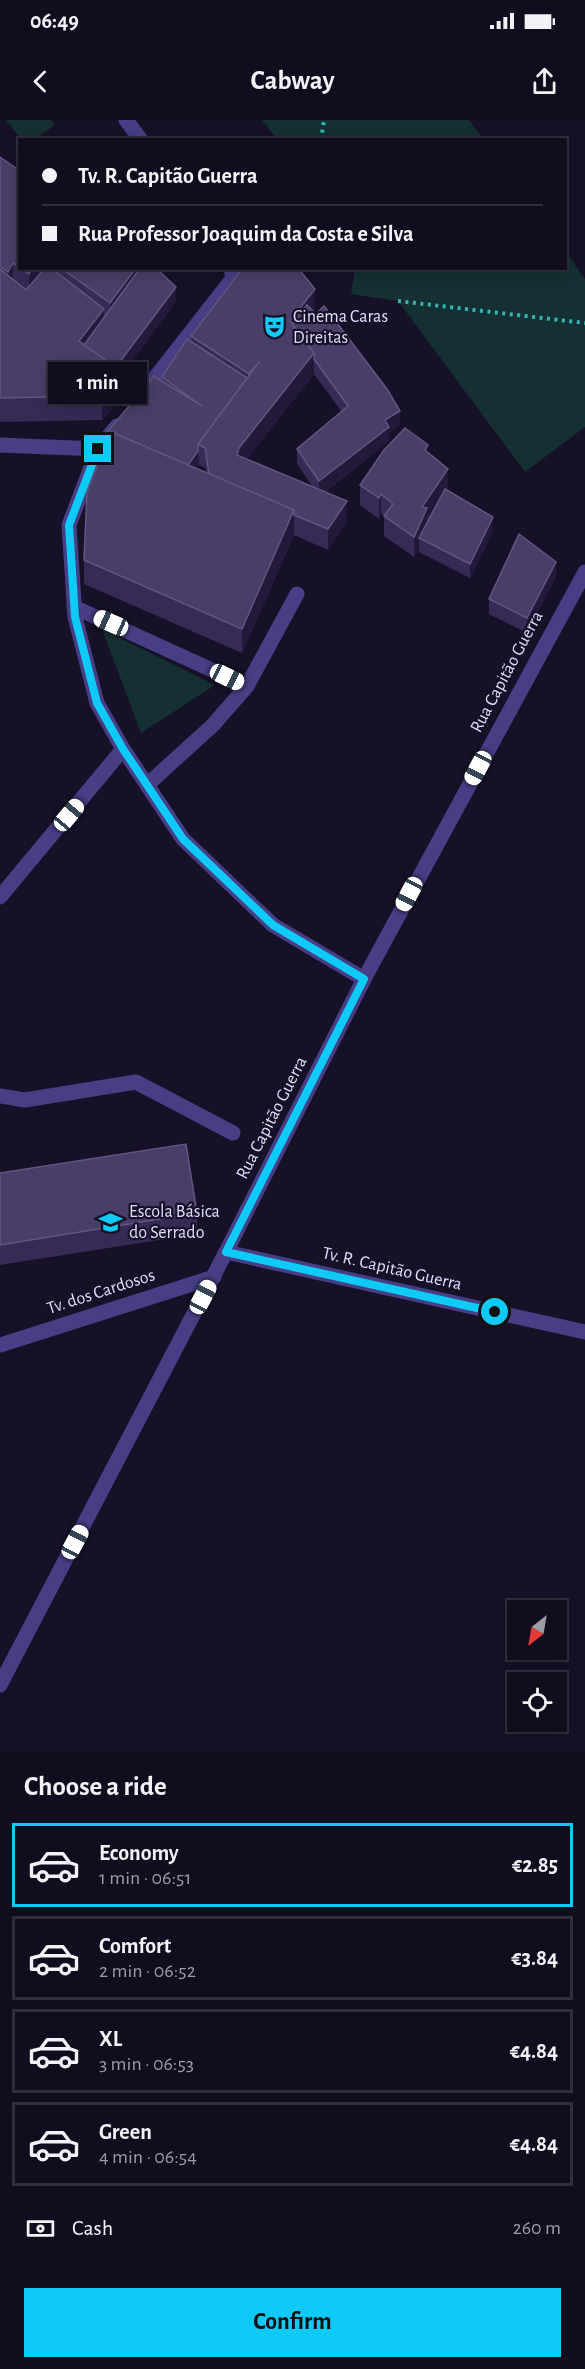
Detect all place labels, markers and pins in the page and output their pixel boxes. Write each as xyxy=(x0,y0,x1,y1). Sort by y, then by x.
place label: Cinema Caras Direitas xyxy=(293,308,388,347)
theatre icon: Cinema Caras Direitas xyxy=(262,314,288,340)
place label: Escola Básica do Serrado xyxy=(129,1203,220,1242)
school or university icon: Escola Básica do Serrado xyxy=(98,1209,124,1235)

